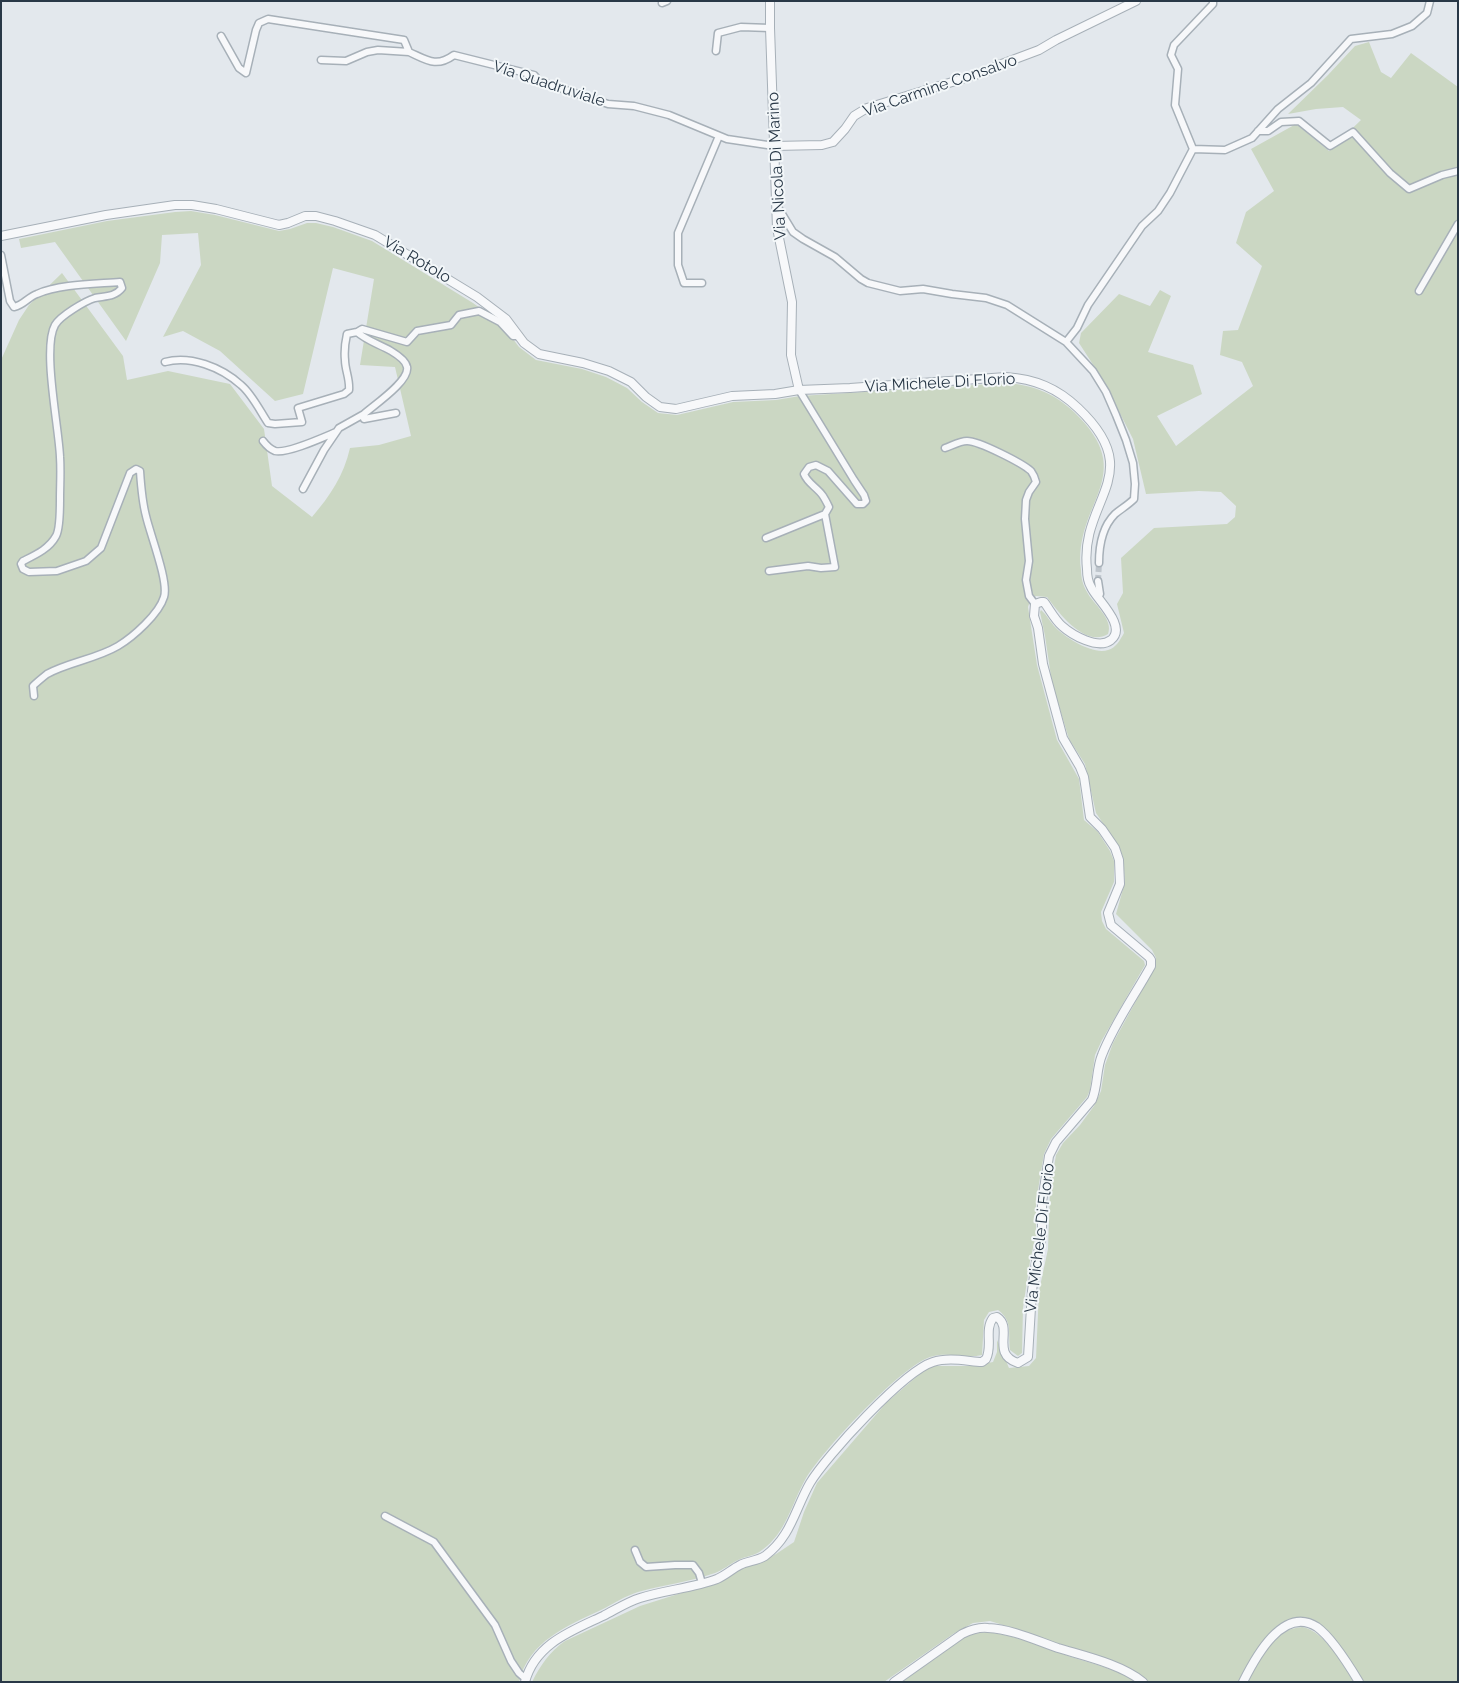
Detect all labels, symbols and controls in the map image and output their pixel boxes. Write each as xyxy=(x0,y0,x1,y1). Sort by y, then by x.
street label: Via Carmine Consalvo xyxy=(860,51,1020,121)
street label: Via Quadruviale xyxy=(490,57,608,111)
street label: Via Nicola Di Marino xyxy=(764,92,790,240)
street label: Via Rotolo xyxy=(380,232,454,288)
street label: Via Michele Di Florio xyxy=(864,369,1016,397)
street label: Via Michele Di Florio xyxy=(1021,1162,1059,1314)

